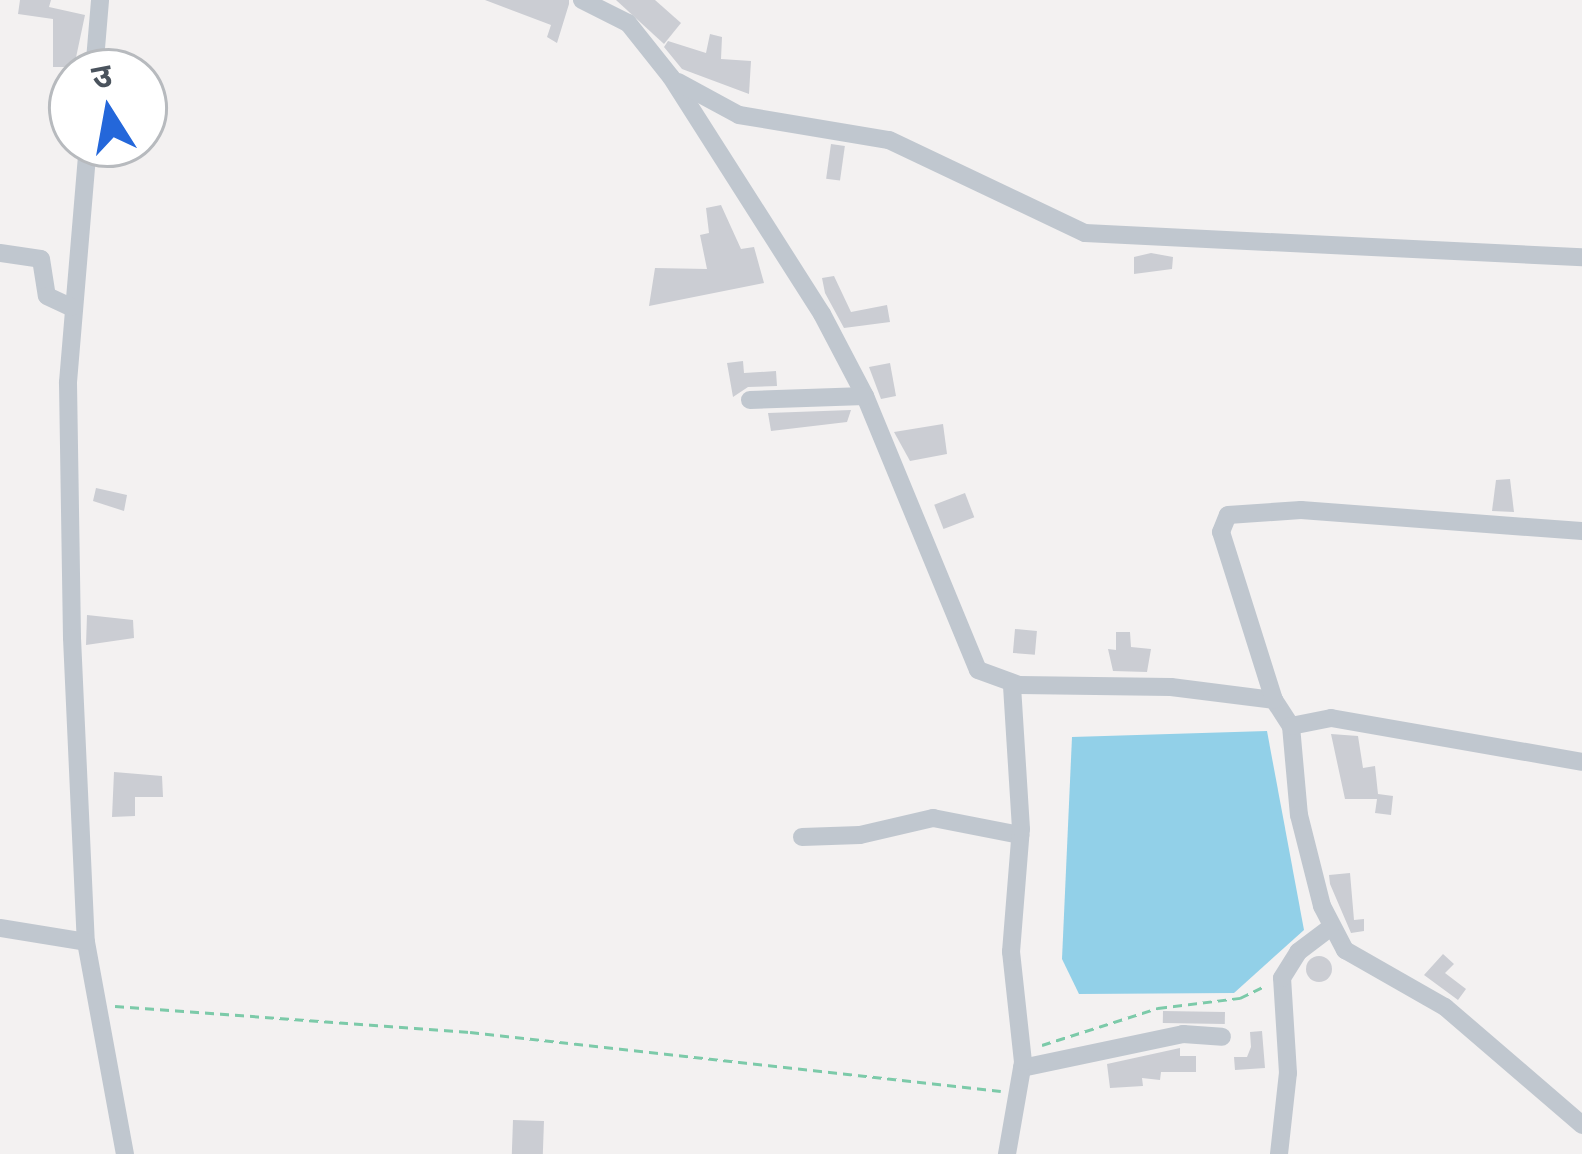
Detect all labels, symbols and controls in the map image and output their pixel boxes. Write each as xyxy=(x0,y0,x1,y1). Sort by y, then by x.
north arrow xyxy=(48,48,168,168)
text: उ xyxy=(88,54,115,97)

